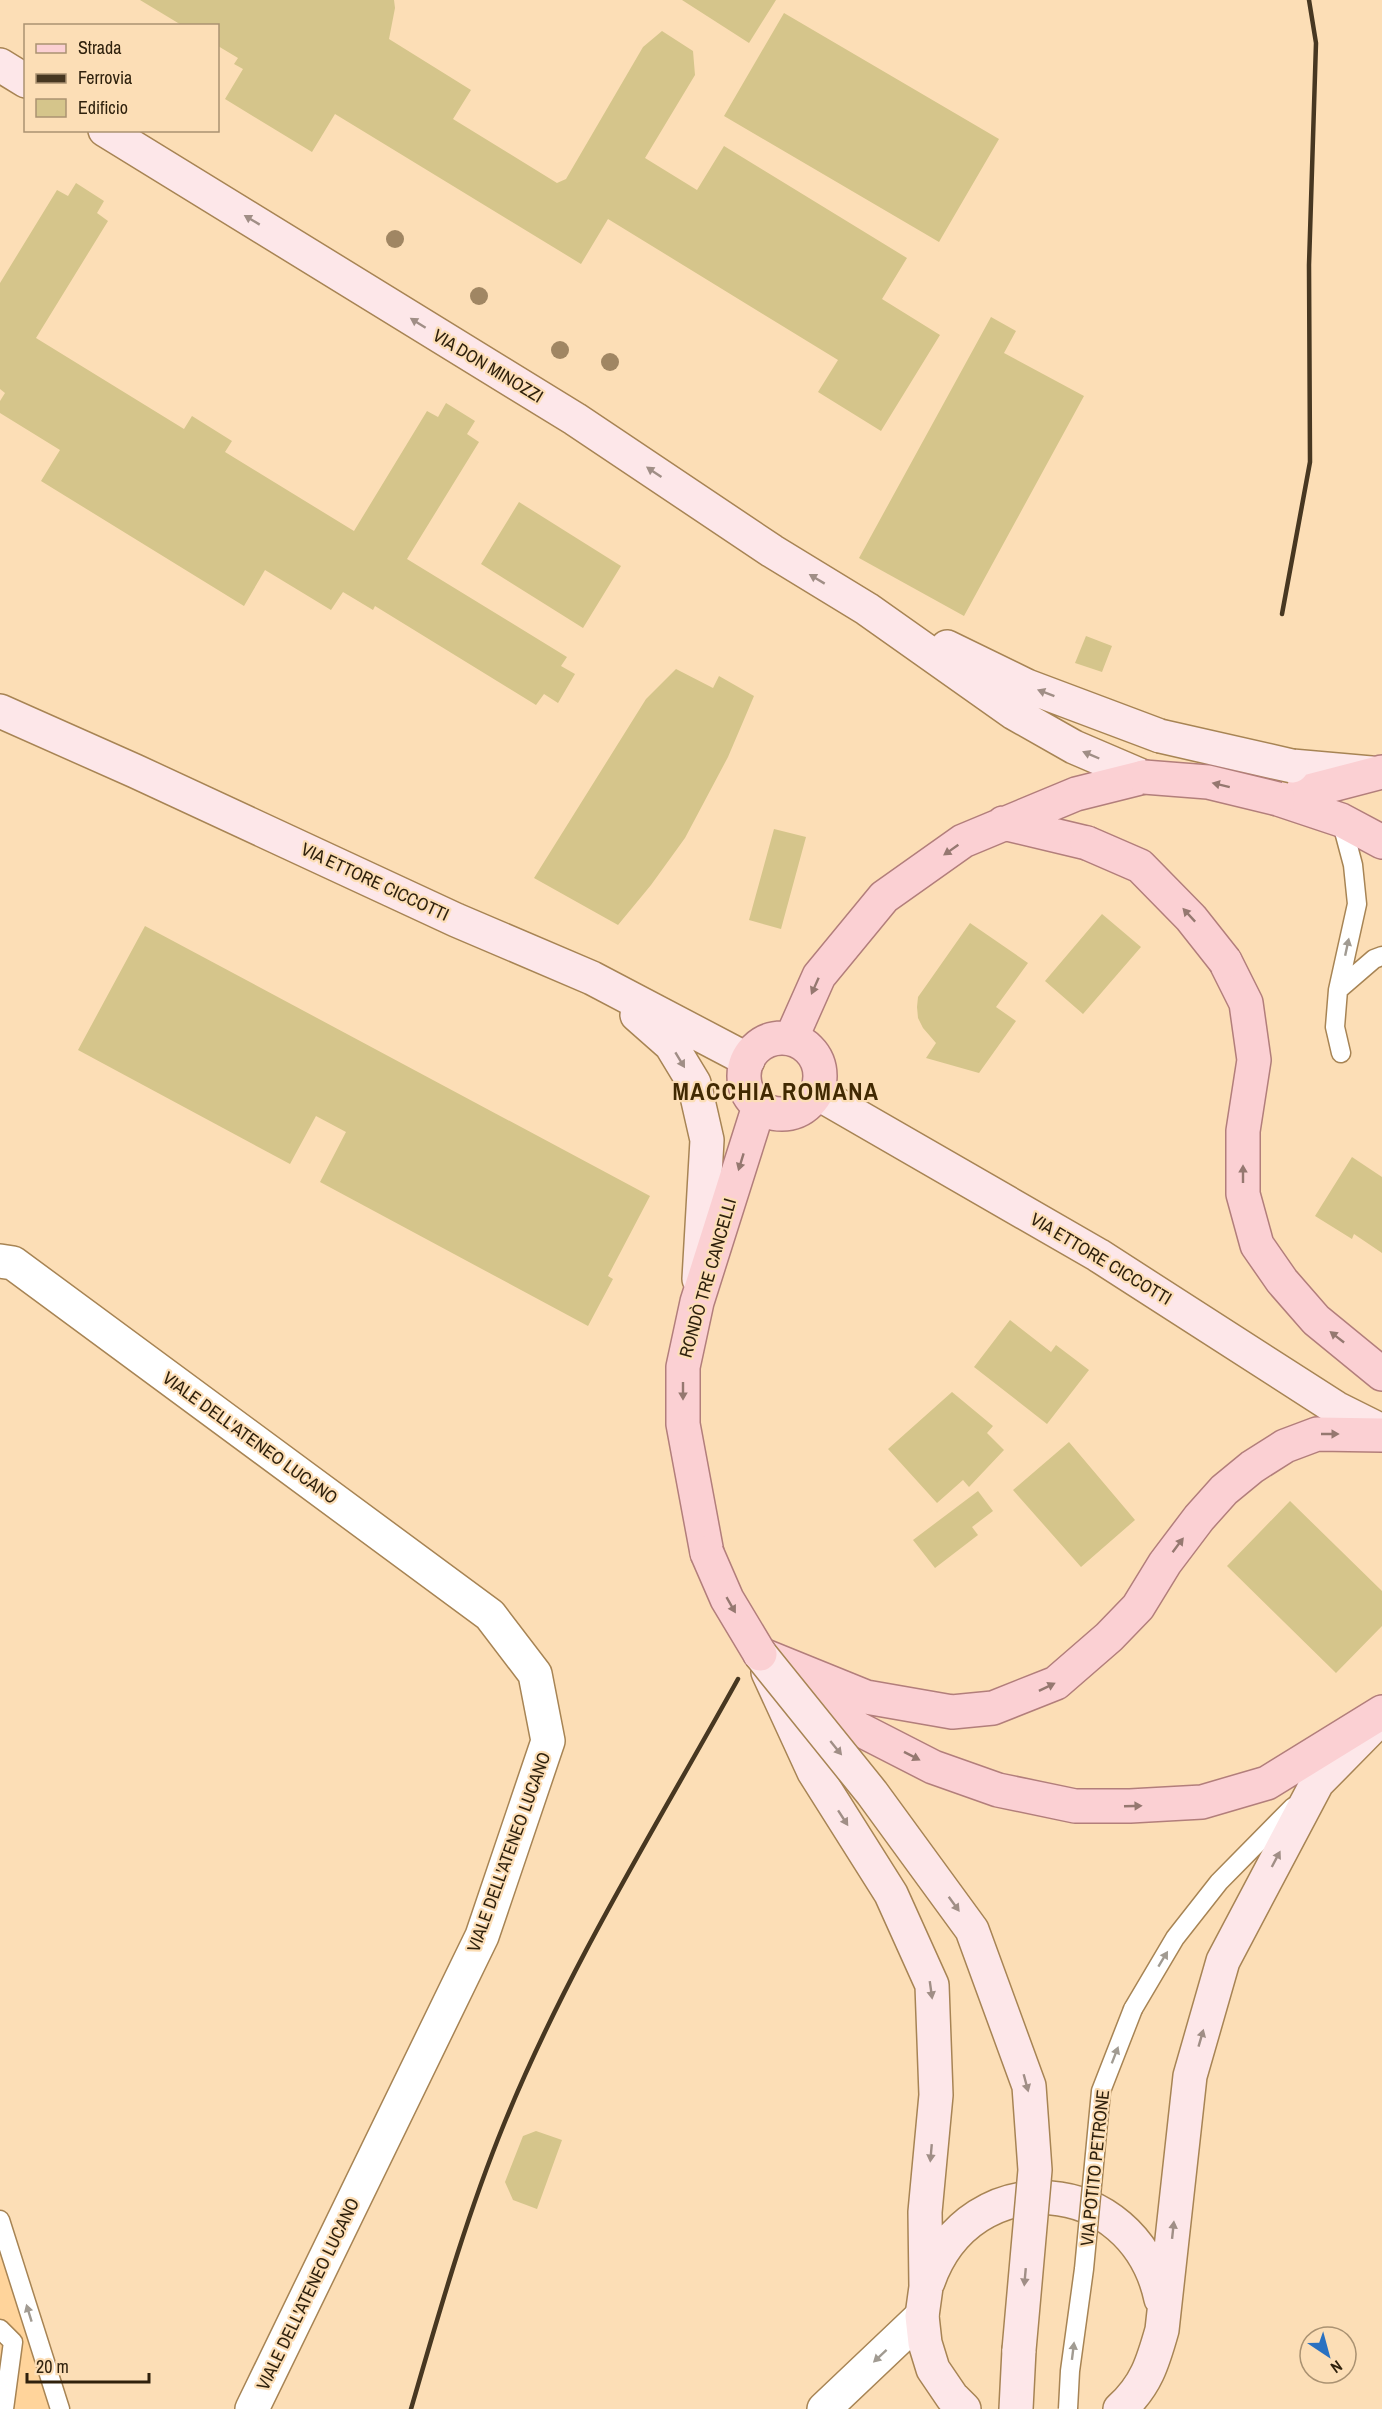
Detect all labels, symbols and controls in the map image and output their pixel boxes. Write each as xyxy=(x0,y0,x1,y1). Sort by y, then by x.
legend xyxy=(24,24,219,132)
text: Strada xyxy=(78,35,122,60)
text: Ferrovia xyxy=(78,65,132,90)
text: Edificio xyxy=(78,95,128,120)
one-way arrow xyxy=(244,215,260,226)
one-way arrow xyxy=(410,318,426,329)
street label: VIA DON MINOZZI xyxy=(428,323,548,408)
one-way arrow xyxy=(646,467,662,478)
one-way arrow xyxy=(809,573,825,584)
one-way arrow xyxy=(1037,687,1055,697)
one-way arrow xyxy=(1081,750,1099,760)
one-way arrow xyxy=(1212,780,1230,790)
street label: VIA ETTORE CICCOTTI xyxy=(297,836,453,927)
one-way arrow xyxy=(944,843,959,855)
one-way arrow xyxy=(1182,908,1196,923)
one-way arrow xyxy=(1343,938,1353,956)
one-way arrow xyxy=(810,977,820,995)
one-way arrow xyxy=(675,1052,686,1068)
district label: MACCHIA ROMANA xyxy=(672,1075,880,1107)
one-way arrow xyxy=(736,1153,745,1171)
one-way arrow xyxy=(1238,1165,1248,1184)
street label: RONDÒ TRE CANCELLI xyxy=(673,1195,742,1360)
street label: VIA ETTORE CICCOTTI xyxy=(1026,1207,1176,1311)
one-way arrow xyxy=(1329,1330,1345,1343)
street label: VIALE DELL'ATENEO LUCANO xyxy=(158,1365,343,1510)
one-way arrow xyxy=(678,1381,688,1400)
one-way arrow xyxy=(1321,1429,1340,1439)
one-way arrow xyxy=(1171,1538,1183,1553)
one-way arrow xyxy=(725,1597,736,1613)
one-way arrow xyxy=(1038,1682,1055,1691)
one-way arrow xyxy=(829,1741,841,1756)
street label: VIALE DELL'ATENEO LUCANO xyxy=(461,1748,556,1955)
one-way arrow xyxy=(904,1751,921,1761)
one-way arrow xyxy=(1124,1801,1143,1810)
one-way arrow xyxy=(837,1810,848,1826)
one-way arrow xyxy=(1271,1850,1281,1867)
one-way arrow xyxy=(947,1896,959,1911)
one-way arrow xyxy=(1157,1951,1168,1967)
one-way arrow xyxy=(927,1981,936,2000)
one-way arrow xyxy=(1197,2029,1206,2047)
one-way arrow xyxy=(1111,2046,1120,2064)
one-way arrow xyxy=(1022,2074,1032,2092)
street label: VIA POTITO PETRONE xyxy=(1074,2088,1115,2247)
one-way arrow xyxy=(926,2144,936,2163)
street label: VIALE DELL'ATENEO LUCANO xyxy=(250,2194,365,2394)
one-way arrow xyxy=(1168,2221,1178,2240)
one-way arrow xyxy=(1020,2268,1030,2287)
one-way arrow xyxy=(24,2304,33,2322)
north arrow xyxy=(1298,2325,1358,2385)
one-way arrow xyxy=(1068,2341,1078,2360)
scale bar xyxy=(27,2346,148,2384)
one-way arrow xyxy=(873,2349,887,2363)
text: 20 m xyxy=(36,2354,69,2379)
text: N xyxy=(1327,2355,1347,2379)

